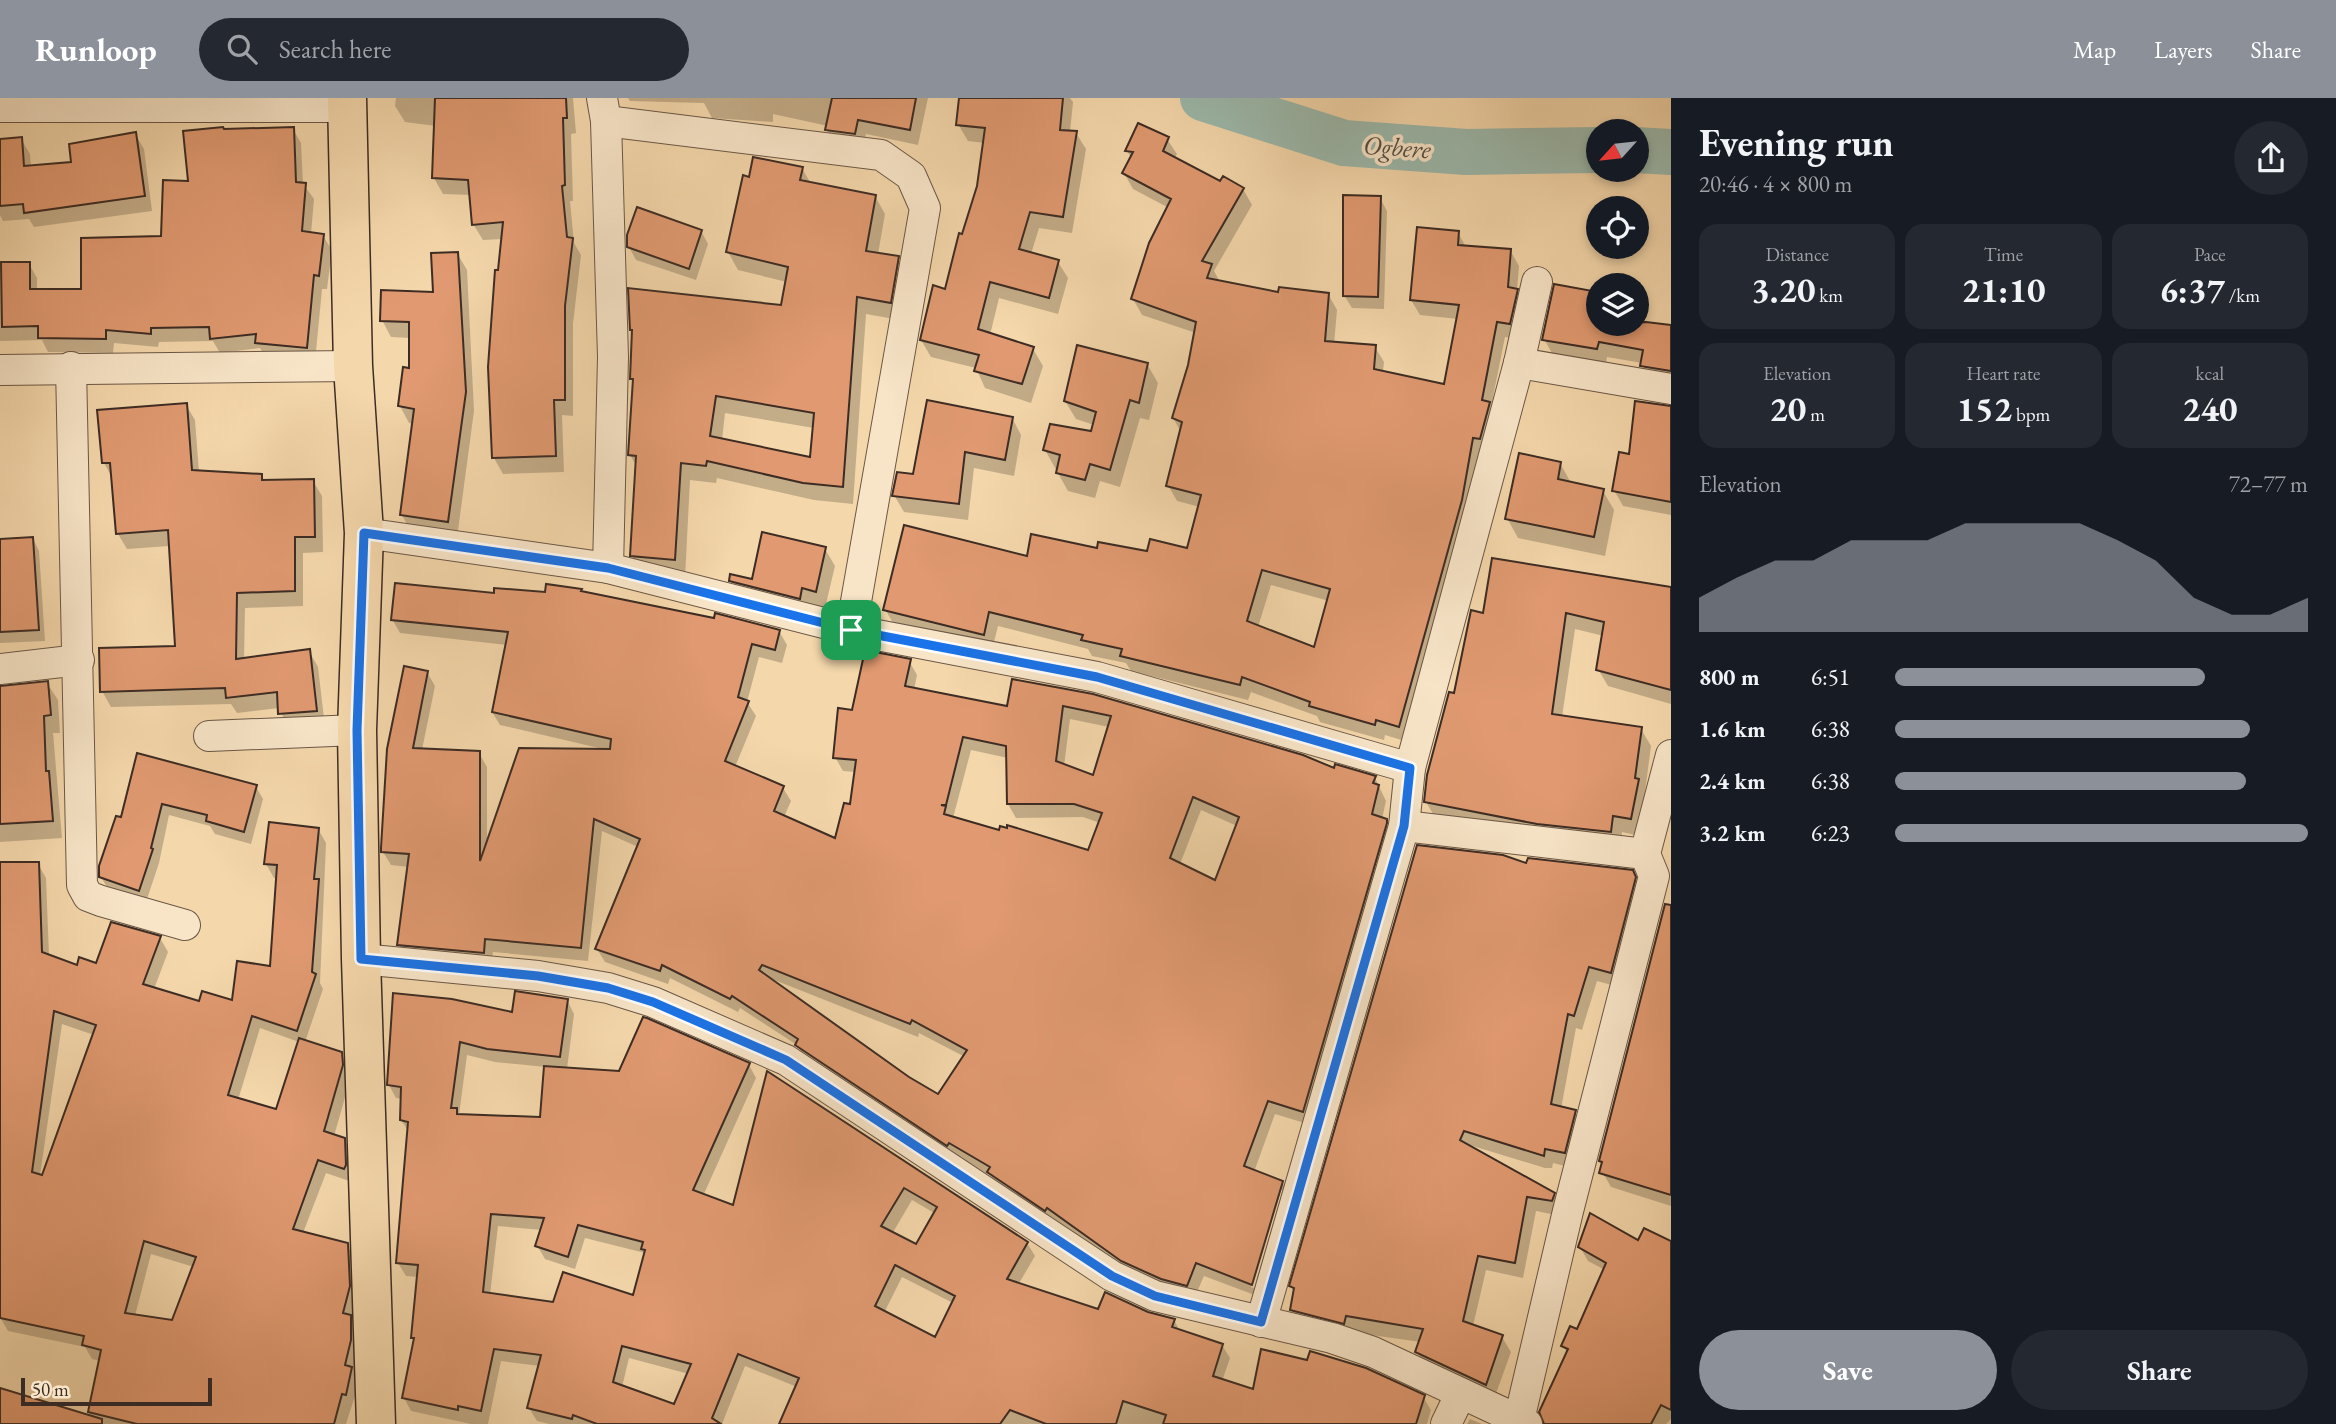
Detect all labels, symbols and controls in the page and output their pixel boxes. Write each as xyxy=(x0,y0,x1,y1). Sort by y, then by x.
search box xyxy=(199,18,689,81)
text: Runloop xyxy=(35,28,157,71)
icon: search xyxy=(223,30,261,68)
text: Search here xyxy=(279,32,391,66)
text: Map xyxy=(2073,34,2116,65)
text: Layers xyxy=(2154,34,2213,65)
text: Share xyxy=(2251,34,2301,65)
text: Evening run xyxy=(1699,118,1894,167)
north arrow xyxy=(1586,119,1648,182)
map controls xyxy=(1586,119,1649,336)
button: share xyxy=(2234,121,2308,195)
water label: Ogbere xyxy=(1362,128,1433,166)
text: 20:46 · 4 × 800 m xyxy=(1699,169,1852,199)
button: locate xyxy=(1586,196,1649,259)
text: Distance xyxy=(1765,242,1829,267)
text: Time xyxy=(1984,242,2023,267)
text: Pace xyxy=(2194,242,2226,267)
text: 3.20 xyxy=(1751,267,1816,312)
text: 21:10 xyxy=(1962,267,2045,312)
text: 6:37 xyxy=(2160,267,2225,312)
button: layers xyxy=(1586,273,1649,336)
text: km xyxy=(1816,283,1843,308)
text: /km xyxy=(2225,283,2260,308)
text: Elevation xyxy=(1763,361,1831,386)
text: Heart rate xyxy=(1967,361,2040,386)
text: kcal xyxy=(2196,361,2224,386)
text: 20 xyxy=(1769,386,1806,431)
text: 152 xyxy=(1957,386,2012,431)
text: 240 xyxy=(2182,386,2238,431)
text: m xyxy=(1806,402,1825,427)
text: bpm xyxy=(2012,402,2050,427)
text: Elevation xyxy=(1699,469,1782,499)
text: 72–77 m xyxy=(2229,469,2308,499)
pin xyxy=(821,600,881,660)
icon: arrive xyxy=(832,611,870,649)
text: 800 m xyxy=(1699,662,1760,692)
text: 6:51 xyxy=(1811,662,1850,692)
text: 1.6 km xyxy=(1699,714,1766,744)
text: 6:38 xyxy=(1811,714,1850,744)
text: 2.4 km xyxy=(1699,766,1766,796)
text: 6:38 xyxy=(1811,766,1850,796)
text: 3.2 km xyxy=(1699,818,1766,848)
text: 6:23 xyxy=(1811,818,1850,848)
button: Save xyxy=(1699,1330,1997,1410)
button: Share xyxy=(2011,1330,2308,1410)
scale bar xyxy=(21,1375,212,1407)
text: 50 m xyxy=(32,1377,69,1402)

